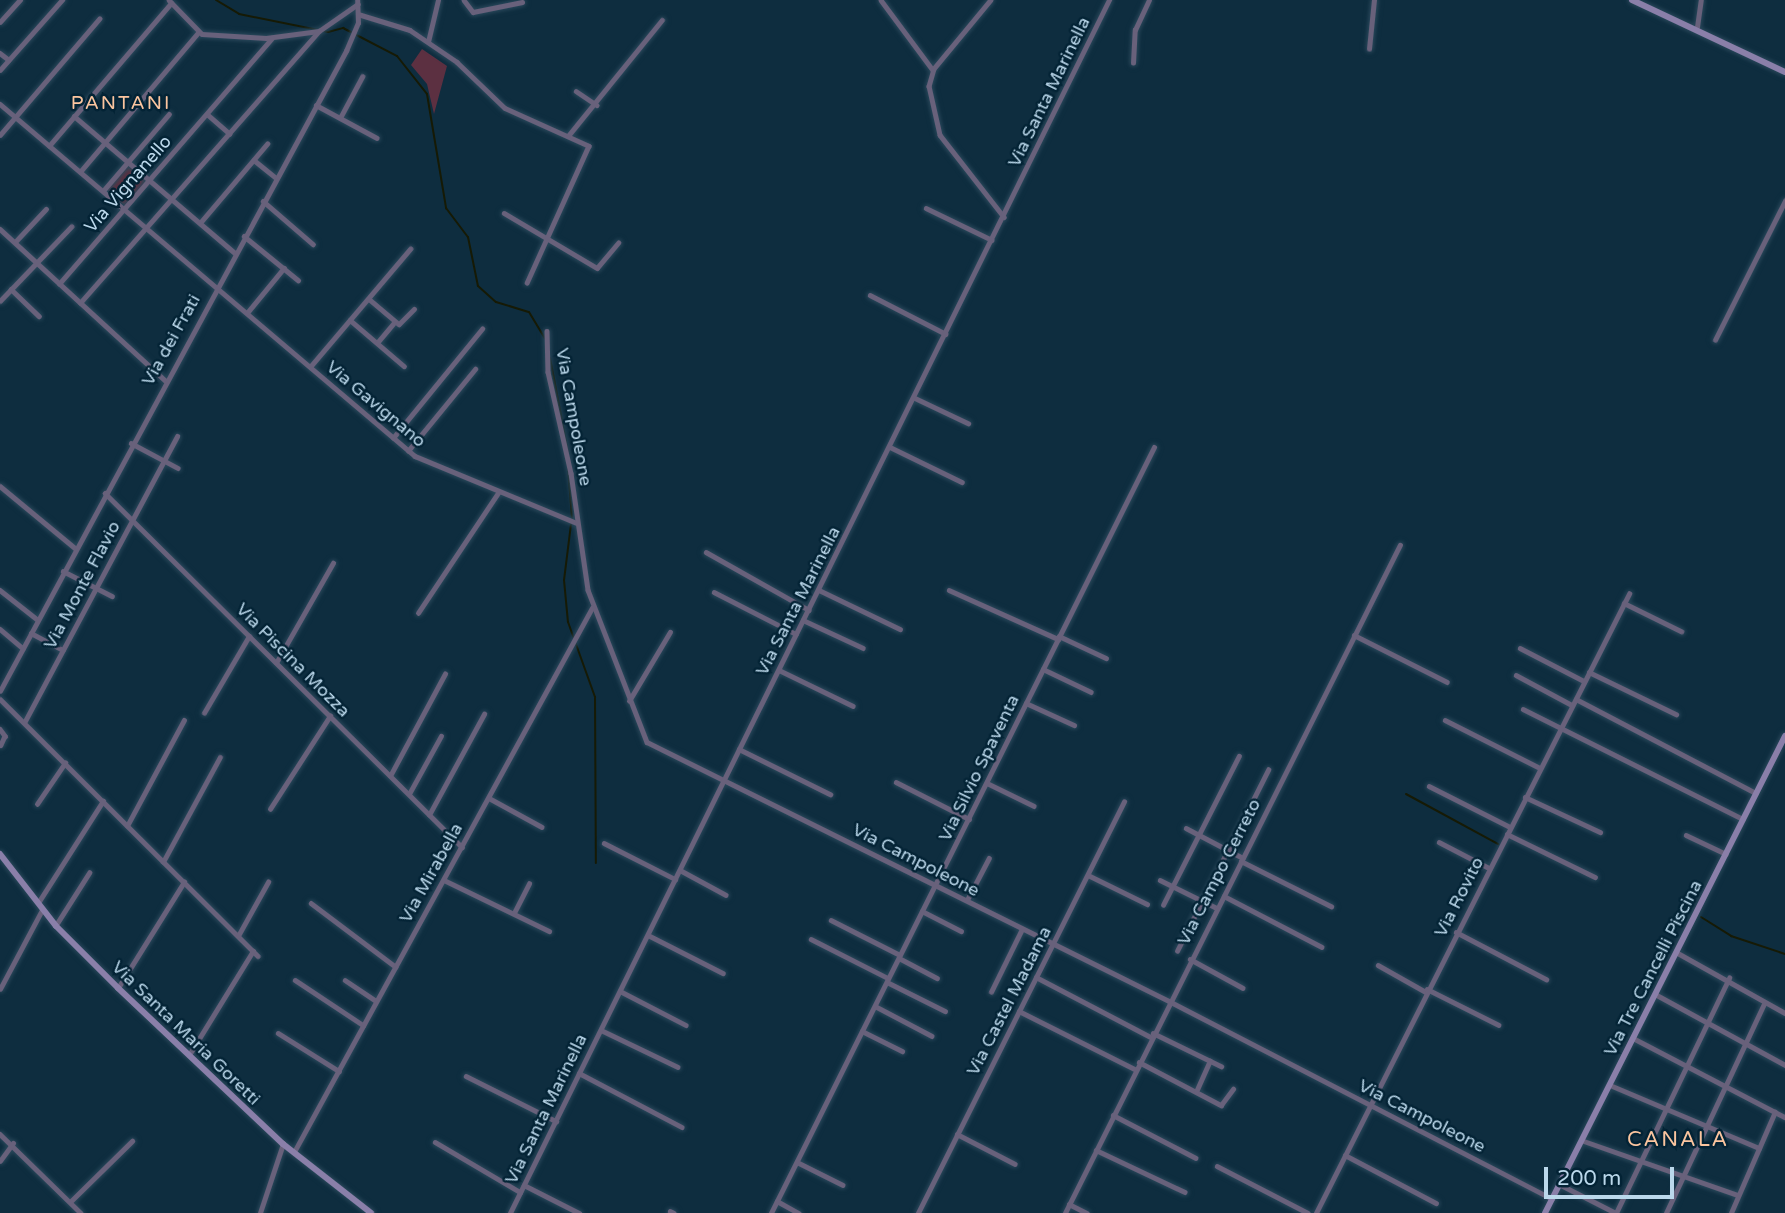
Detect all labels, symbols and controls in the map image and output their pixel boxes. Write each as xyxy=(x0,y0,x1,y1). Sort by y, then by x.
street label: Via Santa Marinella xyxy=(1003,13,1095,171)
district label: PANTANI xyxy=(72,93,170,115)
street label: Via Vignanello xyxy=(80,131,176,237)
street label: Via dei Frati xyxy=(137,291,205,389)
street label: Via Campoleone xyxy=(551,346,597,488)
street label: Via Gavignano xyxy=(322,356,430,452)
street label: Via Monte Flavio xyxy=(39,517,125,653)
street label: Via Santa Marinella xyxy=(751,523,845,679)
street label: Via Piscina Mozza xyxy=(231,598,355,722)
street label: Via Silvio Spaventa xyxy=(934,691,1024,845)
street label: Via Campo Cerreto xyxy=(1173,795,1265,949)
street label: Via Mirabella xyxy=(395,819,467,927)
street label: Via Campoleone xyxy=(849,819,983,901)
street label: Via Rovito xyxy=(1430,853,1488,941)
street label: Via Tre Cancelli Piscina xyxy=(1599,876,1707,1060)
street label: Via Castel Madama xyxy=(962,923,1056,1079)
street label: Via Santa Maria Goretti xyxy=(107,956,265,1110)
street label: Via Santa Marinella xyxy=(500,1030,592,1188)
street label: Via Campoleone xyxy=(1355,1075,1489,1157)
district label: CANALA xyxy=(1628,1127,1728,1153)
scale bar xyxy=(1547,1154,1676,1198)
text: 200 m xyxy=(1557,1166,1621,1191)

